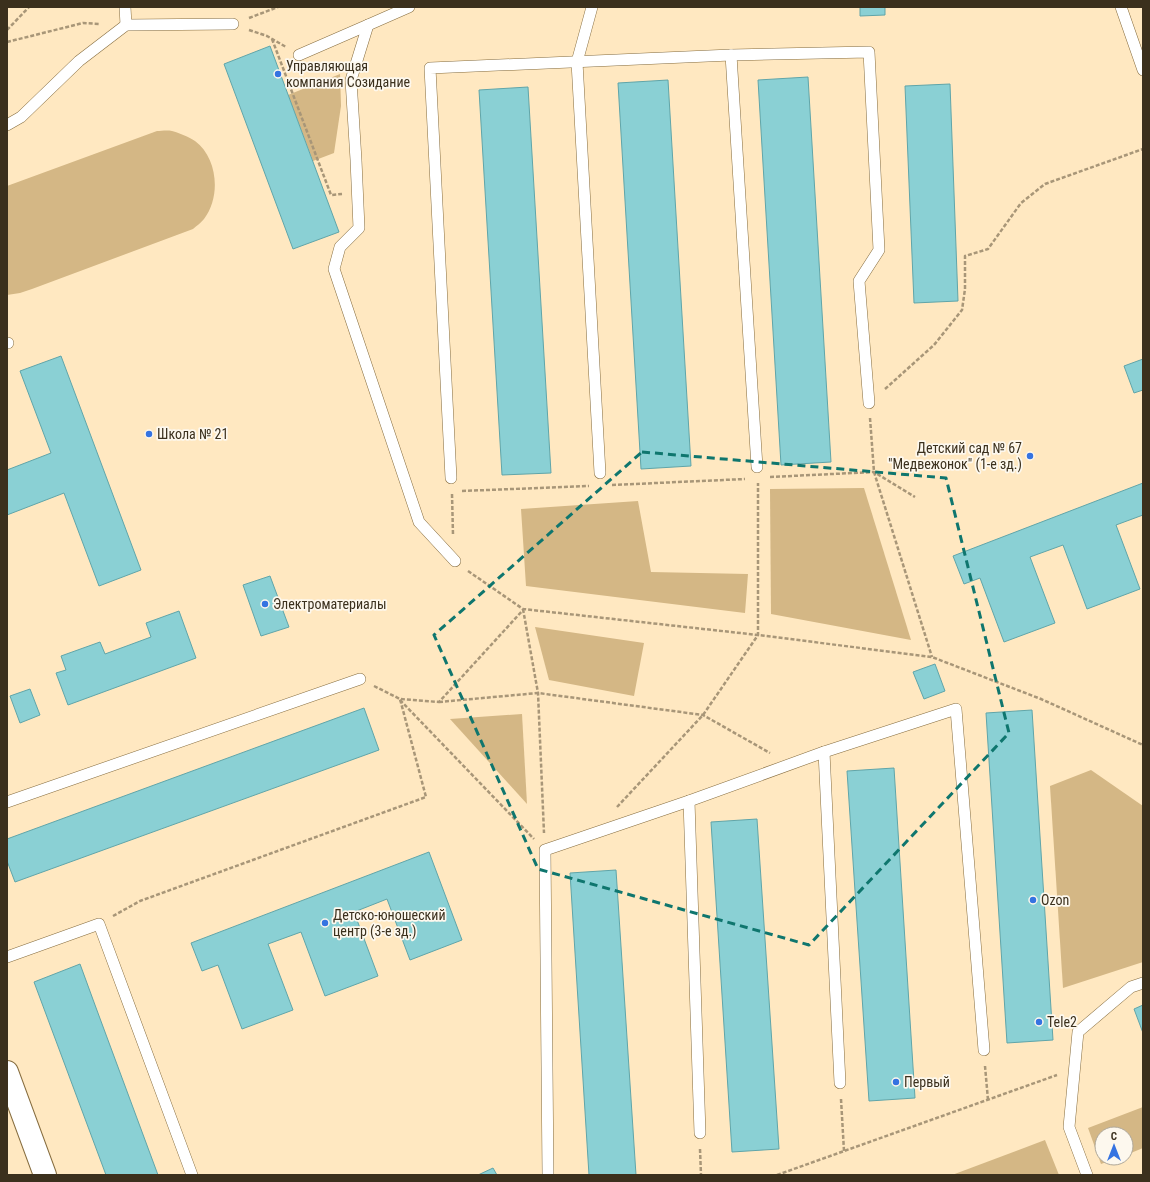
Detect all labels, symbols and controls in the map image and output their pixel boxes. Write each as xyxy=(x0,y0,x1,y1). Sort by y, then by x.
place label: Управляющая компания Созидание xyxy=(286,58,411,90)
marker: Управляющая компания Созидание xyxy=(273,69,283,79)
place label: Школа № 21 xyxy=(157,426,228,442)
marker: Школа № 21 xyxy=(144,429,154,439)
place label: Детский сад № 67 "Медвежонок" (1-е зд.) xyxy=(888,440,1022,473)
marker: Детский сад № 67 "Медвежонок" (1-е зд.) xyxy=(1025,451,1035,461)
place label: Электроматериалы xyxy=(273,596,386,612)
marker: Электроматериалы xyxy=(260,599,270,609)
place label: Ozon xyxy=(1041,892,1069,908)
marker: Ozon xyxy=(1028,895,1038,905)
place label: Детско-юношеский центр (3-е зд.) xyxy=(333,907,446,940)
marker: Детско-юношеский центр (3-е зд.) xyxy=(320,918,330,928)
place label: Tele2 xyxy=(1047,1014,1077,1030)
marker: Tele2 xyxy=(1034,1017,1044,1027)
place label: Первый xyxy=(904,1074,950,1090)
marker: Первый xyxy=(891,1077,901,1087)
north arrow xyxy=(1094,1126,1134,1166)
text: С xyxy=(1111,1130,1117,1143)

